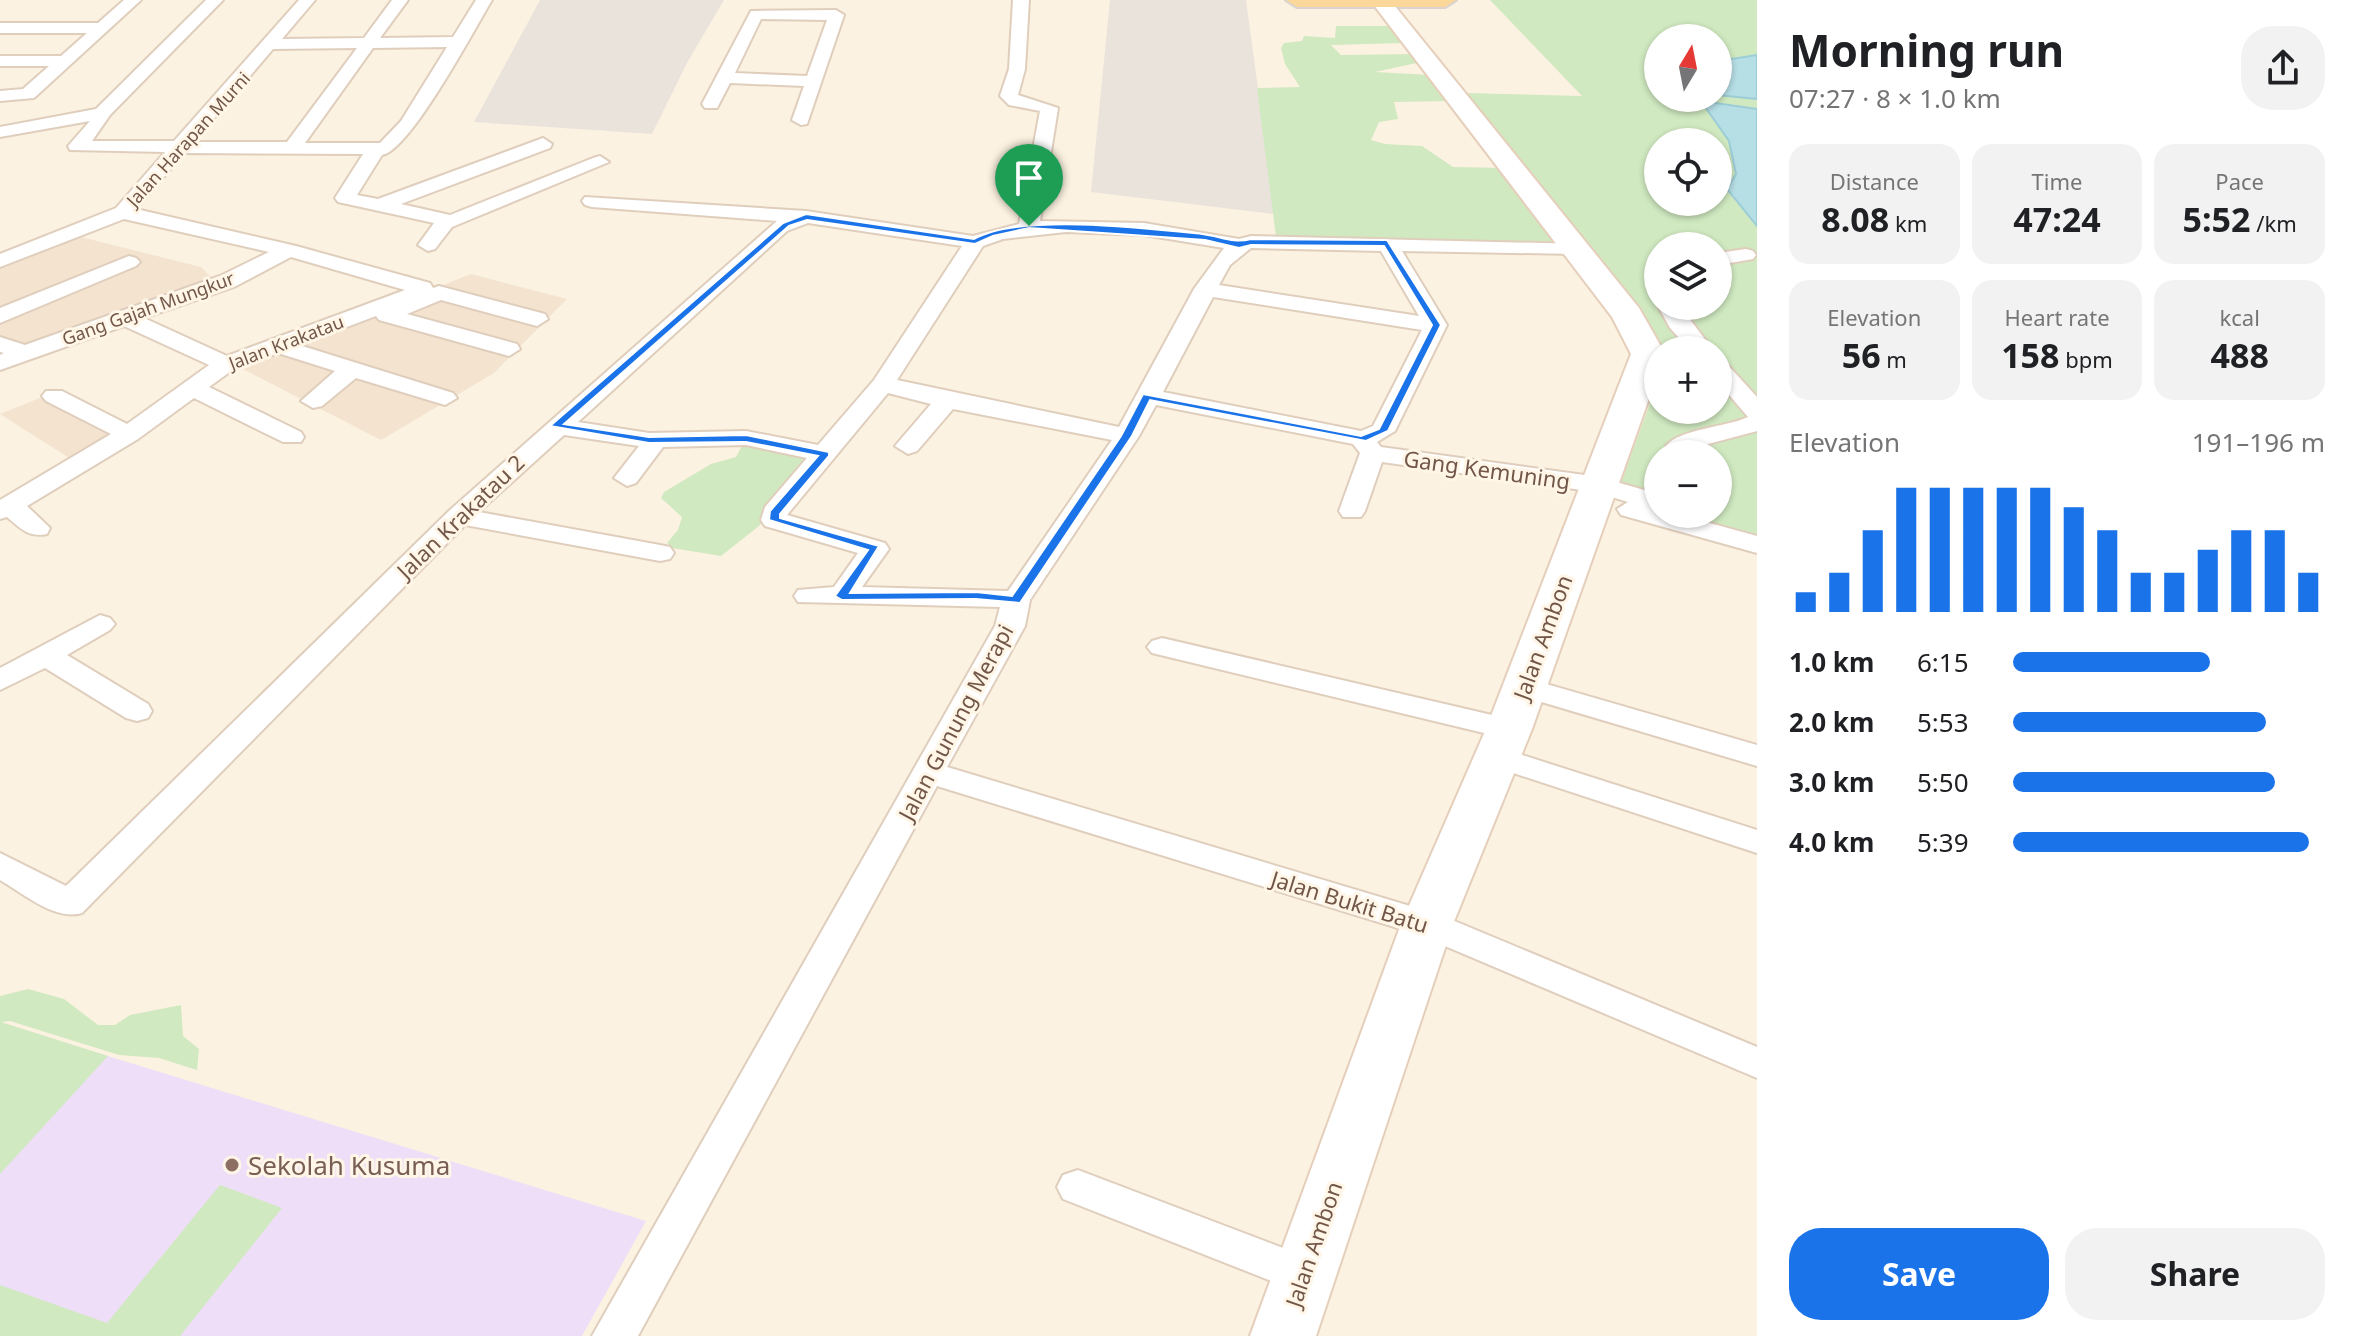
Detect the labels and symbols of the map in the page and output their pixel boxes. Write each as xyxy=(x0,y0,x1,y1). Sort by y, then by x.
north arrow xyxy=(1644,24,1732,112)
street label: Jalan Harapan Murni xyxy=(120,66,255,213)
pin xyxy=(995,144,1063,226)
street label: Gang Gajah Mungkur xyxy=(59,265,238,350)
street label: Jalan Krakatau xyxy=(223,309,347,376)
street label: Gang Kemuning xyxy=(1402,442,1572,496)
street label: Jalan Krakatau 2 xyxy=(388,447,530,586)
street label: Jalan Ambon xyxy=(1505,570,1578,705)
street label: Jalan Gunung Merapi xyxy=(890,619,1019,827)
street label: Jalan Bukit Batu xyxy=(1266,862,1432,939)
place label: Sekolah Kusuma xyxy=(248,1147,450,1183)
marker: Sekolah Kusuma xyxy=(223,1156,241,1174)
street label: Jalan Ambon xyxy=(1277,1177,1348,1313)

